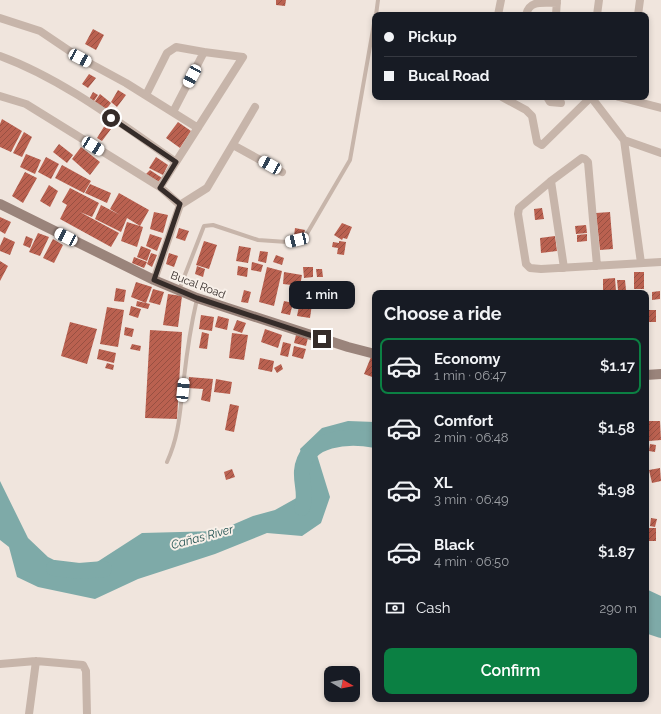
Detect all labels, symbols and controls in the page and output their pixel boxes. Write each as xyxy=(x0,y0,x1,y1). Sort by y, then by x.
text: Pickup xyxy=(408,28,457,46)
car xyxy=(67,47,93,69)
car xyxy=(181,63,203,89)
text: Bucal Road xyxy=(408,67,490,85)
route start xyxy=(102,109,120,127)
car xyxy=(80,135,106,157)
car xyxy=(257,154,283,176)
car xyxy=(53,226,79,248)
car xyxy=(284,231,310,249)
street label: Bucal Road xyxy=(169,269,227,301)
callout: 1 min xyxy=(289,281,355,309)
text: 1 min xyxy=(306,287,338,302)
text: Choose a ride xyxy=(384,303,502,324)
route end xyxy=(313,330,331,348)
icon: car xyxy=(386,348,422,384)
text: Economy xyxy=(434,350,501,368)
text: $1.17 xyxy=(600,357,635,375)
text: 1 min · 06:47 xyxy=(434,368,507,383)
car xyxy=(176,377,190,403)
icon: car xyxy=(386,410,422,446)
text: Comfort xyxy=(434,412,493,430)
text: $1.58 xyxy=(598,419,635,437)
text: 2 min · 06:48 xyxy=(434,430,509,445)
icon: car xyxy=(386,472,422,508)
text: XL xyxy=(434,474,452,492)
text: $1.98 xyxy=(597,481,635,499)
text: 3 min · 06:49 xyxy=(434,492,509,507)
water label: Cañas River xyxy=(169,522,236,552)
icon: car xyxy=(386,534,422,570)
text: Black xyxy=(434,536,474,554)
text: $1.87 xyxy=(598,543,635,561)
text: 4 min · 06:50 xyxy=(434,554,509,569)
icon: cash xyxy=(384,597,406,619)
text: Cash xyxy=(416,599,450,617)
text: 290 m xyxy=(599,601,637,616)
button: Confirm xyxy=(384,648,637,694)
north arrow xyxy=(324,666,360,702)
map controls xyxy=(324,666,360,702)

